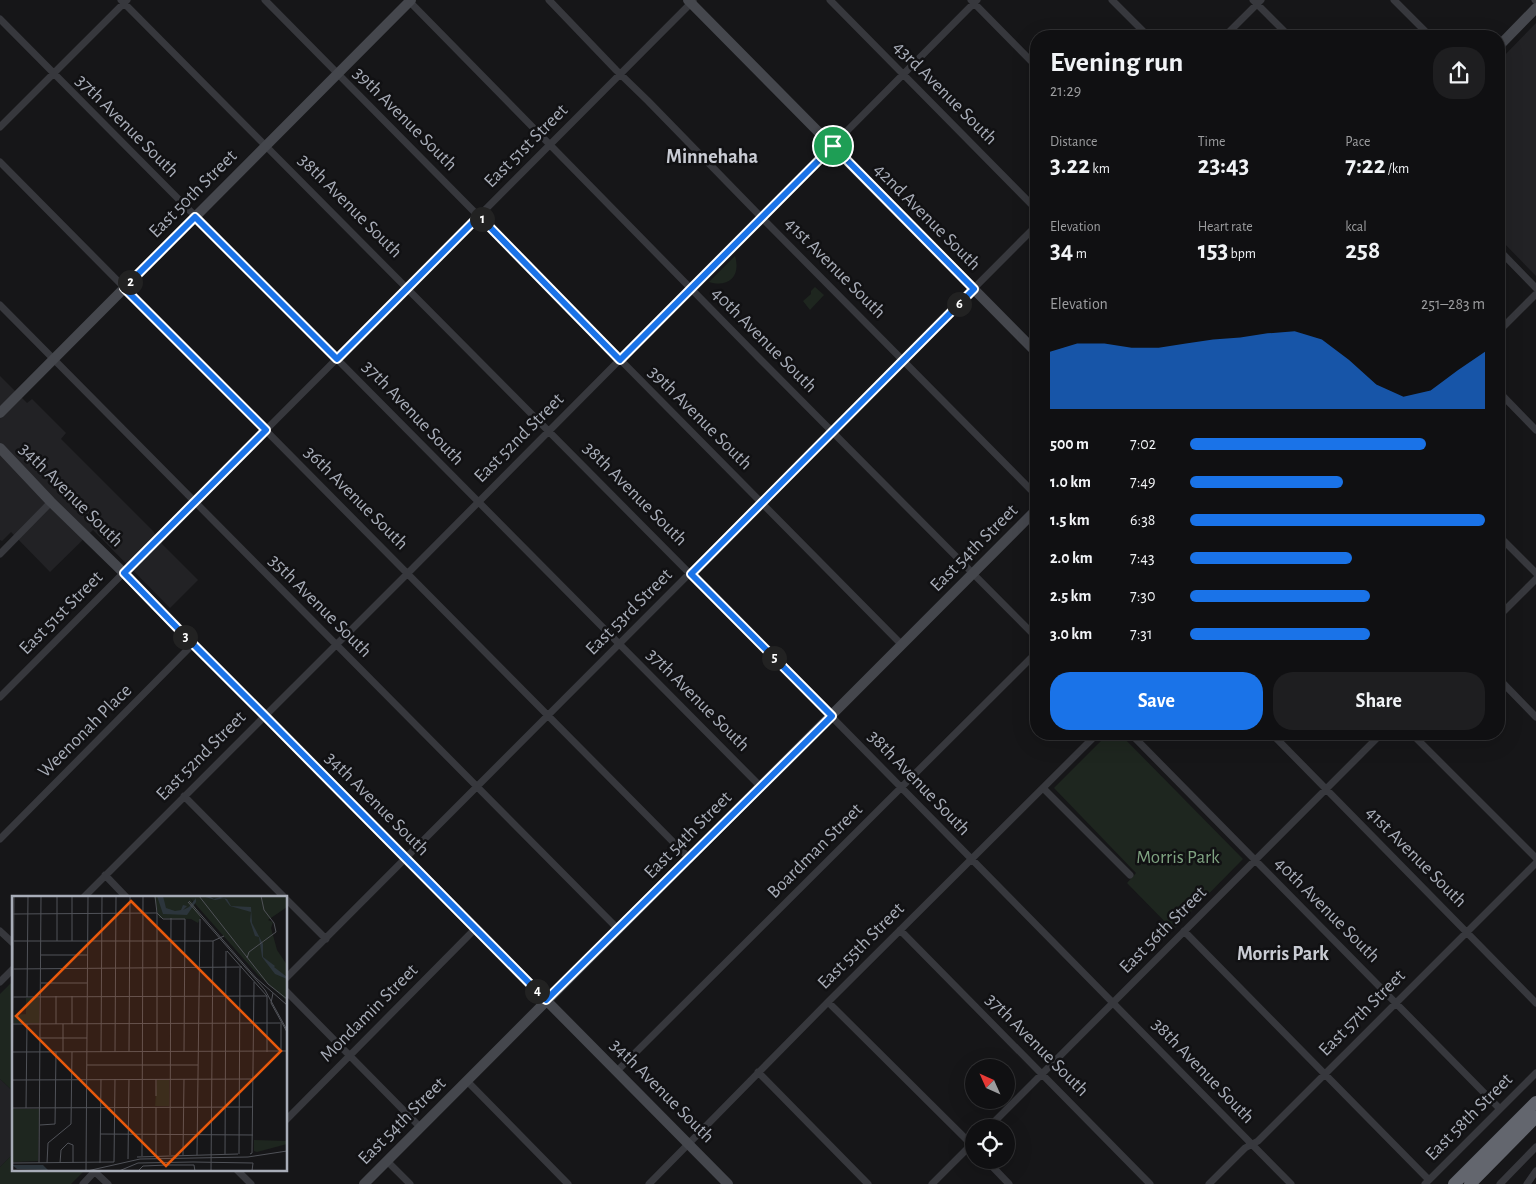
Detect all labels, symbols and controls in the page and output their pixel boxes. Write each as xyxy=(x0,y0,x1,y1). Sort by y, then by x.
street label: 43rd Avenue South xyxy=(889,37,1001,149)
button: share xyxy=(1433,47,1485,99)
text: Evening run xyxy=(1050,49,1183,77)
street label: 39th Avenue South xyxy=(350,64,460,174)
street label: 37th Avenue South xyxy=(72,71,182,181)
text: 21:29 xyxy=(1050,83,1081,99)
street label: East 51st Street xyxy=(481,101,571,191)
pin xyxy=(812,125,854,167)
icon: arrive xyxy=(819,132,847,160)
text: Distance xyxy=(1050,135,1097,149)
text: Time xyxy=(1198,135,1226,149)
text: Pace xyxy=(1345,135,1371,149)
street label: East 50th Street xyxy=(145,146,241,242)
district label: Minnehaha xyxy=(666,147,758,167)
street label: 38th Avenue South xyxy=(294,150,406,262)
text: 3.22 xyxy=(1050,153,1090,178)
text: 23:43 xyxy=(1198,153,1249,178)
text: 7:22 xyxy=(1345,153,1385,178)
street label: 42nd Avenue South xyxy=(870,160,984,274)
text: km xyxy=(1090,162,1110,176)
text: /km xyxy=(1385,162,1409,176)
pin: 1 xyxy=(470,206,494,232)
text: 1 xyxy=(480,212,485,226)
street label: 41st Avenue South xyxy=(781,214,889,322)
text: Elevation xyxy=(1050,220,1101,234)
text: Heart rate xyxy=(1198,220,1253,234)
text: kcal xyxy=(1345,220,1367,234)
text: 34 xyxy=(1050,238,1073,263)
text: 153 xyxy=(1198,238,1228,263)
text: 258 xyxy=(1345,238,1380,263)
text: m xyxy=(1073,247,1087,261)
text: bpm xyxy=(1228,247,1256,261)
pin: 2 xyxy=(118,270,142,294)
text: 2 xyxy=(127,275,134,289)
street label: 40th Avenue South xyxy=(708,284,820,396)
pin: 6 xyxy=(946,292,972,316)
text: Elevation xyxy=(1050,296,1108,312)
text: 251–283 m xyxy=(1421,296,1485,312)
text: 6 xyxy=(956,297,963,311)
street label: 37th Avenue South xyxy=(359,357,467,469)
street label: 39th Avenue South xyxy=(645,363,755,473)
street label: East 52nd Street xyxy=(471,390,567,486)
text: 500 m xyxy=(1050,436,1089,452)
text: 7:02 xyxy=(1130,436,1156,452)
street label: 38th Avenue South xyxy=(579,438,691,550)
street label: 34th Avenue South xyxy=(15,439,127,551)
street label: 36th Avenue South xyxy=(301,443,411,553)
text: 1.0 km xyxy=(1050,474,1091,490)
text: 7:49 xyxy=(1130,474,1156,490)
street label: East 54th Street xyxy=(927,501,1021,595)
text: 1.5 km xyxy=(1050,512,1090,528)
text: 6:38 xyxy=(1130,512,1155,528)
text: 2.0 km xyxy=(1050,550,1093,566)
text: 7:43 xyxy=(1130,550,1155,566)
street label: 35th Avenue South xyxy=(265,551,375,661)
street label: East 53rd Street xyxy=(582,565,676,659)
street label: East 51st Street xyxy=(16,568,106,658)
text: 2.5 km xyxy=(1050,588,1091,604)
text: 7:30 xyxy=(1130,588,1155,604)
pin: 3 xyxy=(172,624,198,650)
text: 3.0 km xyxy=(1050,626,1092,642)
text: 7:31 xyxy=(1130,626,1152,642)
text: 3 xyxy=(182,630,189,644)
street label: 37th Avenue South xyxy=(643,645,753,755)
pin: 5 xyxy=(762,646,786,670)
text: 5 xyxy=(771,651,778,665)
button: Save xyxy=(1050,672,1263,730)
button: Share xyxy=(1273,672,1485,730)
street label: Weenonah Place xyxy=(35,681,135,781)
street label: East 52nd Street xyxy=(153,708,249,804)
street label: 38th Avenue South xyxy=(864,727,974,839)
street label: 34th Avenue South xyxy=(321,748,433,860)
street label: East 54th Street xyxy=(641,788,735,882)
street label: Boardman Street xyxy=(764,800,866,902)
street label: 41st Avenue South xyxy=(1362,803,1470,911)
park label: Morris Park xyxy=(1136,848,1220,867)
street label: 40th Avenue South xyxy=(1271,854,1383,966)
street label: East 56th Street xyxy=(1116,883,1210,977)
inset map xyxy=(12,896,288,1172)
street label: East 55th Street xyxy=(814,899,908,993)
district label: Morris Park xyxy=(1237,944,1329,964)
street label: Mondamin Street xyxy=(317,961,421,1065)
street label: East 57th Street xyxy=(1315,966,1409,1060)
pin: 4 xyxy=(524,978,550,1004)
text: 4 xyxy=(534,984,541,998)
street label: 37th Avenue South xyxy=(982,990,1092,1100)
street label: 38th Avenue South xyxy=(1148,1015,1258,1127)
street label: 34th Avenue South xyxy=(606,1035,718,1147)
north arrow xyxy=(965,1059,1015,1109)
map controls xyxy=(965,1059,1015,1169)
street label: East 58th Street xyxy=(1422,1070,1516,1164)
street label: East 54th Street xyxy=(355,1074,449,1168)
button: locate xyxy=(965,1119,1015,1169)

